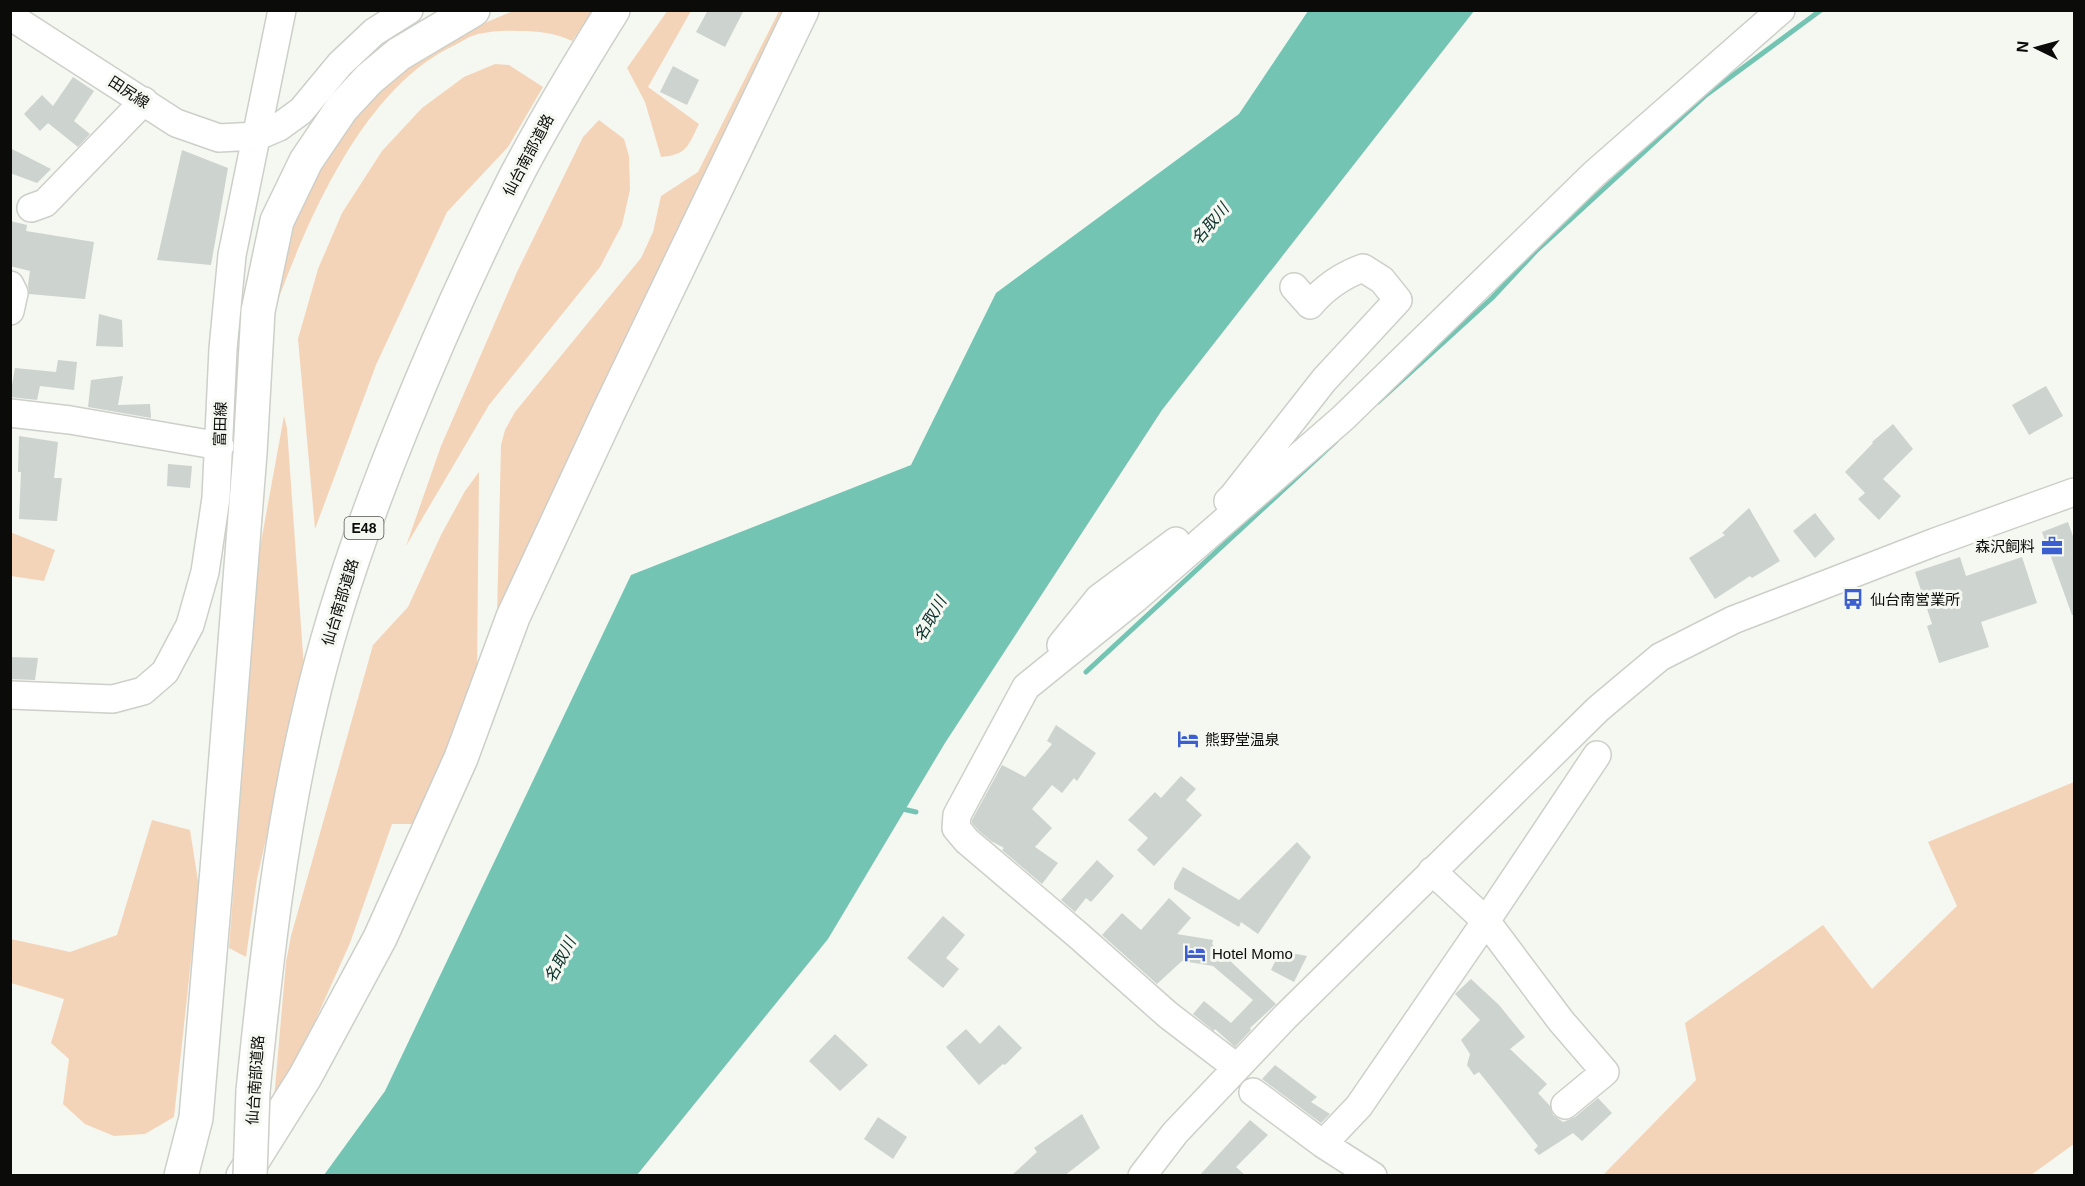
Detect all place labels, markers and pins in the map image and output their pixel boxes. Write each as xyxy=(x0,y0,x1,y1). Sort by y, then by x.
office icon: 森沢飼料 xyxy=(2040,534,2064,558)
place label: 森沢飼料 xyxy=(1975,538,2035,555)
bus stop icon: 仙台南営業所 xyxy=(1841,587,1865,611)
place label: 仙台南営業所 xyxy=(1870,591,1960,608)
hotel icon: 熊野堂温泉 xyxy=(1176,727,1200,751)
place label: 熊野堂温泉 xyxy=(1205,731,1280,748)
hotel icon: Hotel Momo xyxy=(1183,941,1207,965)
place label: Hotel Momo xyxy=(1212,945,1293,962)

